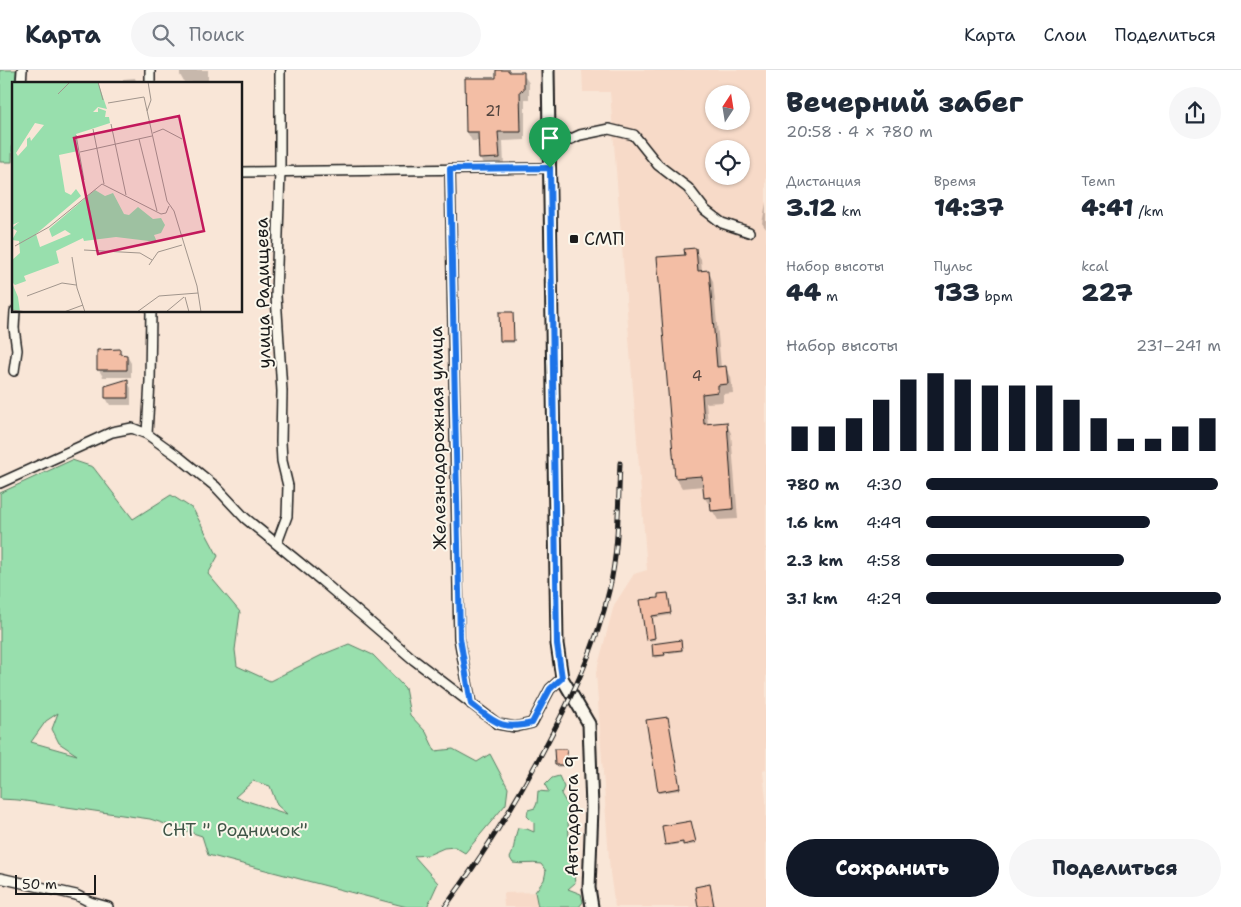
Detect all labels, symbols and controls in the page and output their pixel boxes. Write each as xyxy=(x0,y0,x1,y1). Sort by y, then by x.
search box xyxy=(131,12,481,57)
text: Карта xyxy=(25,19,101,51)
icon: search xyxy=(149,21,177,49)
text: Поиск xyxy=(189,22,244,47)
text: Карта xyxy=(964,23,1015,47)
text: Слои xyxy=(1043,23,1087,47)
text: Поделиться xyxy=(1115,23,1216,47)
inset map xyxy=(12,82,242,312)
text: Вечерний забег xyxy=(786,83,1023,121)
north arrow xyxy=(705,85,750,130)
map controls xyxy=(705,85,750,185)
button: share xyxy=(1169,87,1221,139)
house number: 21 xyxy=(485,101,501,121)
pin xyxy=(529,117,571,168)
text: 20:58 · 4 × 780 m xyxy=(786,121,933,142)
icon: arrive xyxy=(536,124,564,152)
button: locate xyxy=(705,140,750,185)
text: Дистанция xyxy=(786,172,861,190)
text: Время xyxy=(934,172,976,190)
text: Темп xyxy=(1081,172,1115,190)
text: 3.12 xyxy=(786,190,837,224)
text: 14:37 xyxy=(934,190,1004,224)
text: 4:41 xyxy=(1081,190,1134,224)
text: km xyxy=(837,202,861,220)
text: /km xyxy=(1134,202,1163,220)
street label: улица Радищева xyxy=(250,217,276,369)
place label: СМП xyxy=(584,227,624,251)
marker: СМП xyxy=(568,233,580,245)
text: Набор высоты xyxy=(786,257,884,275)
text: Пульс xyxy=(934,257,973,275)
text: kcal xyxy=(1081,257,1109,275)
text: 44 xyxy=(786,275,821,309)
text: 133 xyxy=(934,275,980,309)
text: 227 xyxy=(1081,275,1133,309)
text: m xyxy=(821,287,838,305)
text: bpm xyxy=(980,287,1013,305)
street label: Железнодорожная улица xyxy=(424,326,452,550)
text: Набор высоты xyxy=(786,335,898,356)
text: 231–241 m xyxy=(1136,335,1221,356)
house number: 4 xyxy=(692,366,702,386)
text: 780 m xyxy=(786,474,839,495)
text: 4:30 xyxy=(866,474,902,495)
text: 1.6 km xyxy=(786,512,838,533)
text: 4:49 xyxy=(866,512,902,533)
text: 2.3 km xyxy=(786,550,843,571)
text: 4:58 xyxy=(866,550,901,571)
text: 3.1 km xyxy=(786,588,837,609)
text: 4:29 xyxy=(866,588,902,609)
street label: Автодорога 9 xyxy=(560,755,584,877)
park label: СНТ " Родничок" xyxy=(162,818,308,842)
button: Сохранить xyxy=(786,839,999,897)
button: Поделиться xyxy=(1009,839,1221,897)
scale bar xyxy=(15,872,96,895)
text: 50 m xyxy=(22,875,57,893)

